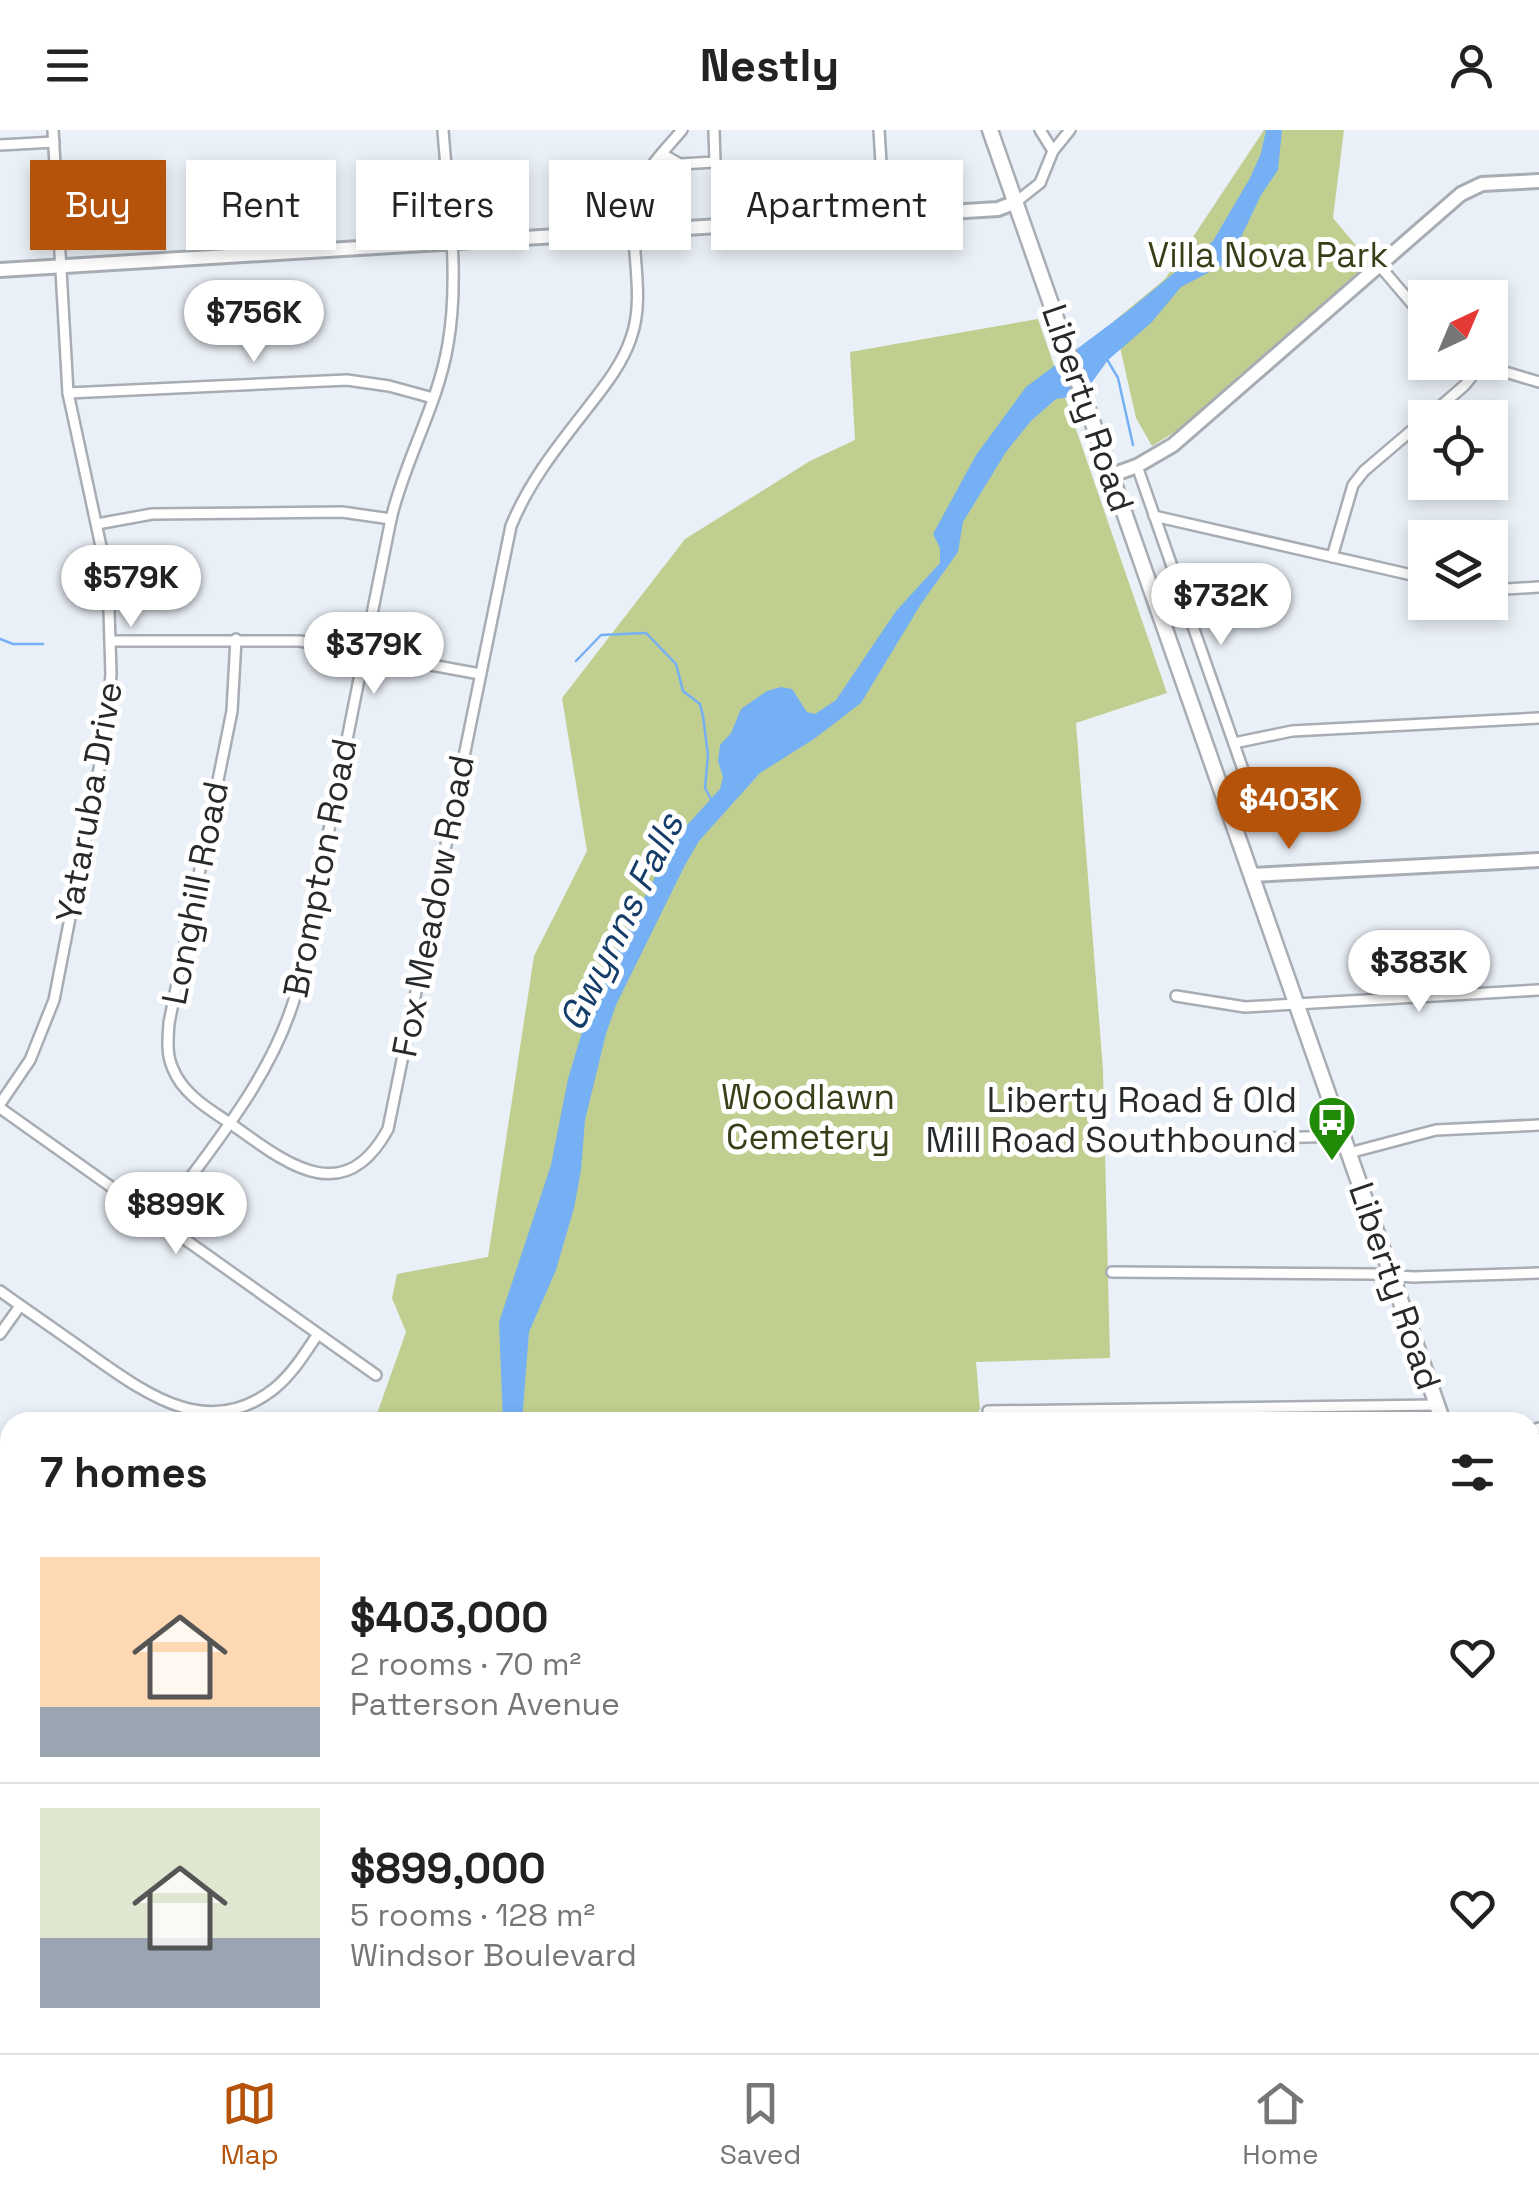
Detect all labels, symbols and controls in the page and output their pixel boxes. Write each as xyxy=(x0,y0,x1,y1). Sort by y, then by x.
text: Nestly xyxy=(700,37,839,94)
icon: menu xyxy=(40,38,95,93)
icon: person xyxy=(1444,38,1499,93)
chip: Buy xyxy=(30,160,166,250)
chip: Rent xyxy=(186,160,336,250)
chip: Filters xyxy=(356,160,529,250)
chip: New xyxy=(549,160,691,250)
chip: Apartment xyxy=(711,160,963,250)
park label: Villa Nova Park xyxy=(1148,233,1389,277)
pin: $756K xyxy=(184,280,324,365)
north arrow xyxy=(1408,280,1508,380)
map controls xyxy=(1408,280,1508,620)
text: $756K xyxy=(206,292,302,332)
street label: Liberty Road xyxy=(1032,298,1144,518)
button: locate xyxy=(1408,400,1508,500)
button: layers xyxy=(1408,520,1508,620)
pin: $579K xyxy=(61,545,201,630)
text: $579K xyxy=(83,557,179,597)
pin: $732K xyxy=(1151,563,1291,648)
text: $732K xyxy=(1173,575,1269,615)
pin: $379K xyxy=(304,612,444,697)
text: $379K xyxy=(326,624,422,664)
street label: Yataruba Drive xyxy=(46,678,132,926)
street label: Brompton Road xyxy=(273,735,367,1001)
street label: Fox Meadow Road xyxy=(382,751,484,1061)
pin: $403K xyxy=(1219,767,1359,852)
street label: Longhill Road xyxy=(152,778,238,1008)
text: $403K xyxy=(1239,779,1339,819)
water label: Gwynns Falls xyxy=(548,805,695,1039)
pin: $383K xyxy=(1349,930,1489,1015)
text: $383K xyxy=(1370,942,1468,982)
park label: Woodlawn Cemetery xyxy=(721,1075,895,1159)
place label: Liberty Road & Old Mill Road Southbound xyxy=(925,1078,1297,1162)
bus stop icon: Liberty Road & Old Mill Road Southbound xyxy=(1306,1094,1358,1162)
pin: $899K xyxy=(106,1172,246,1257)
street label: Liberty Road xyxy=(1339,1176,1451,1396)
text: $899K xyxy=(127,1184,225,1224)
icon: filters xyxy=(1445,1445,1500,1500)
text: 7 homes xyxy=(40,1446,208,1499)
text: $403,000 xyxy=(350,1591,548,1644)
icon: home xyxy=(120,1597,240,1717)
icon: heart xyxy=(1445,1630,1500,1685)
text: 2 rooms · 70 m² xyxy=(350,1644,581,1684)
text: Patterson Avenue xyxy=(350,1684,620,1724)
text: $899,000 xyxy=(350,1842,546,1895)
icon: home xyxy=(120,1848,240,1968)
icon: heart xyxy=(1445,1881,1500,1936)
text: 5 rooms · 128 m² xyxy=(350,1895,595,1935)
text: Windsor Boulevard xyxy=(350,1935,637,1975)
tab: Map xyxy=(220,2076,279,2172)
tab: Saved xyxy=(720,2076,801,2172)
tab: Home xyxy=(1242,2076,1319,2172)

